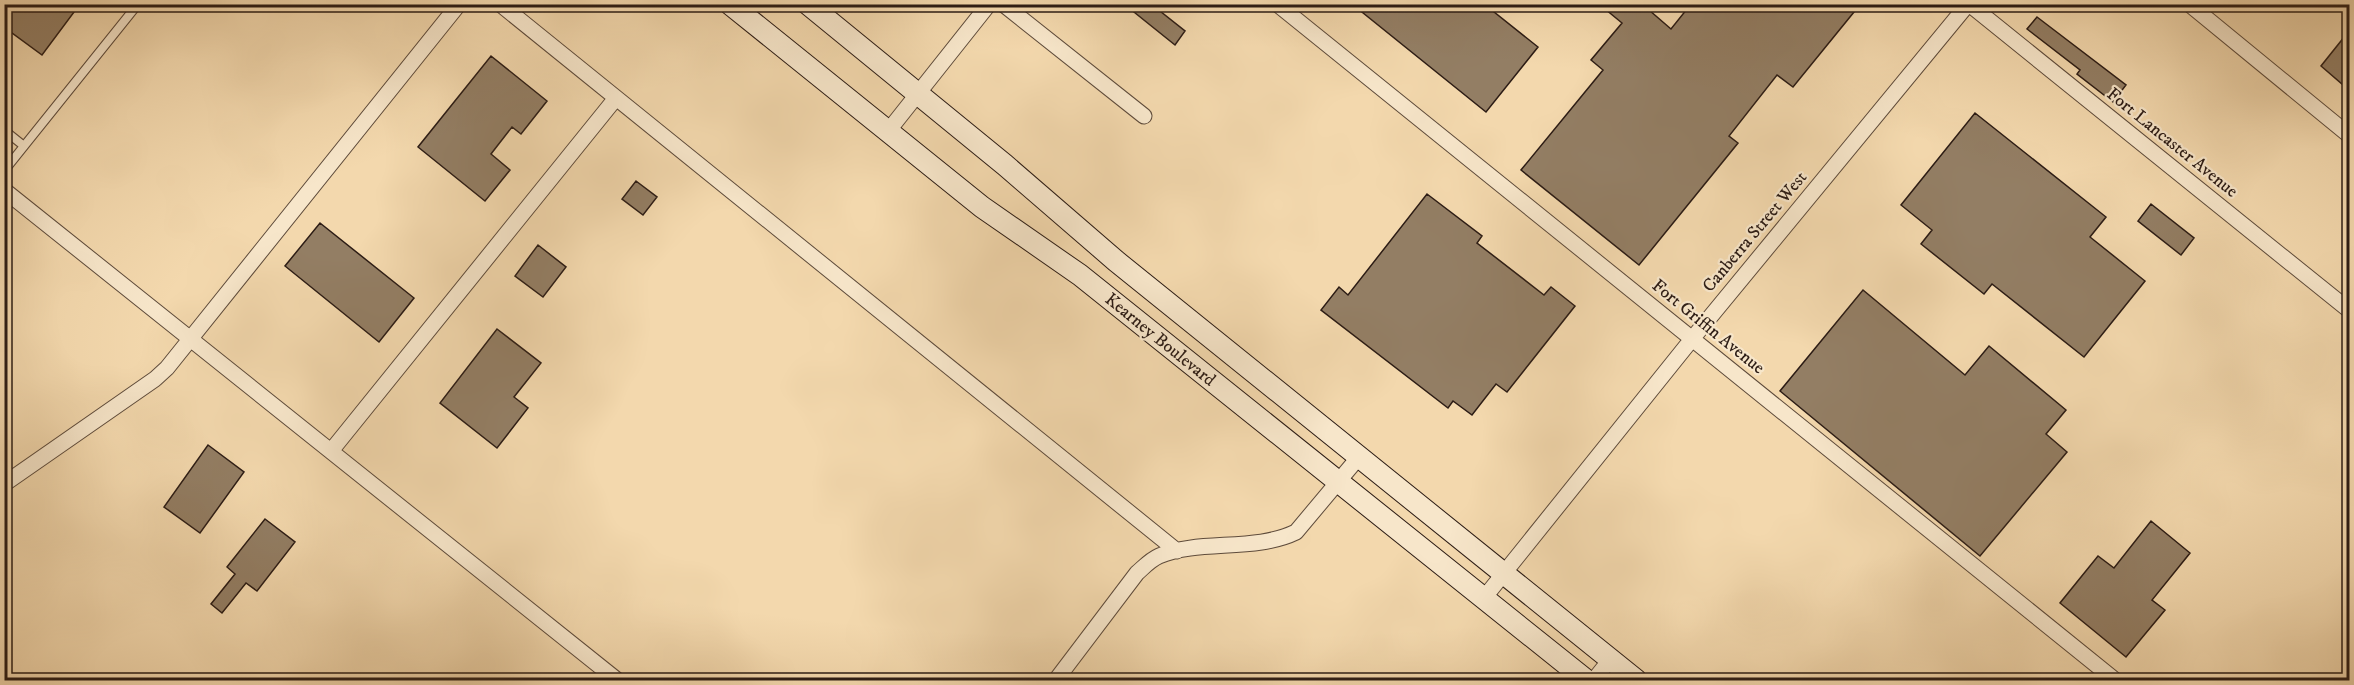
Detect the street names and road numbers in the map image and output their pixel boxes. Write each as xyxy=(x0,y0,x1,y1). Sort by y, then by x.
street label: Fort Lancaster Avenue xyxy=(2102,83,2242,203)
street label: Canberra Street West xyxy=(1698,167,1812,297)
street label: Fort Griffin Avenue xyxy=(1647,275,1769,379)
street label: Kearney Boulevard xyxy=(1100,289,1220,391)

